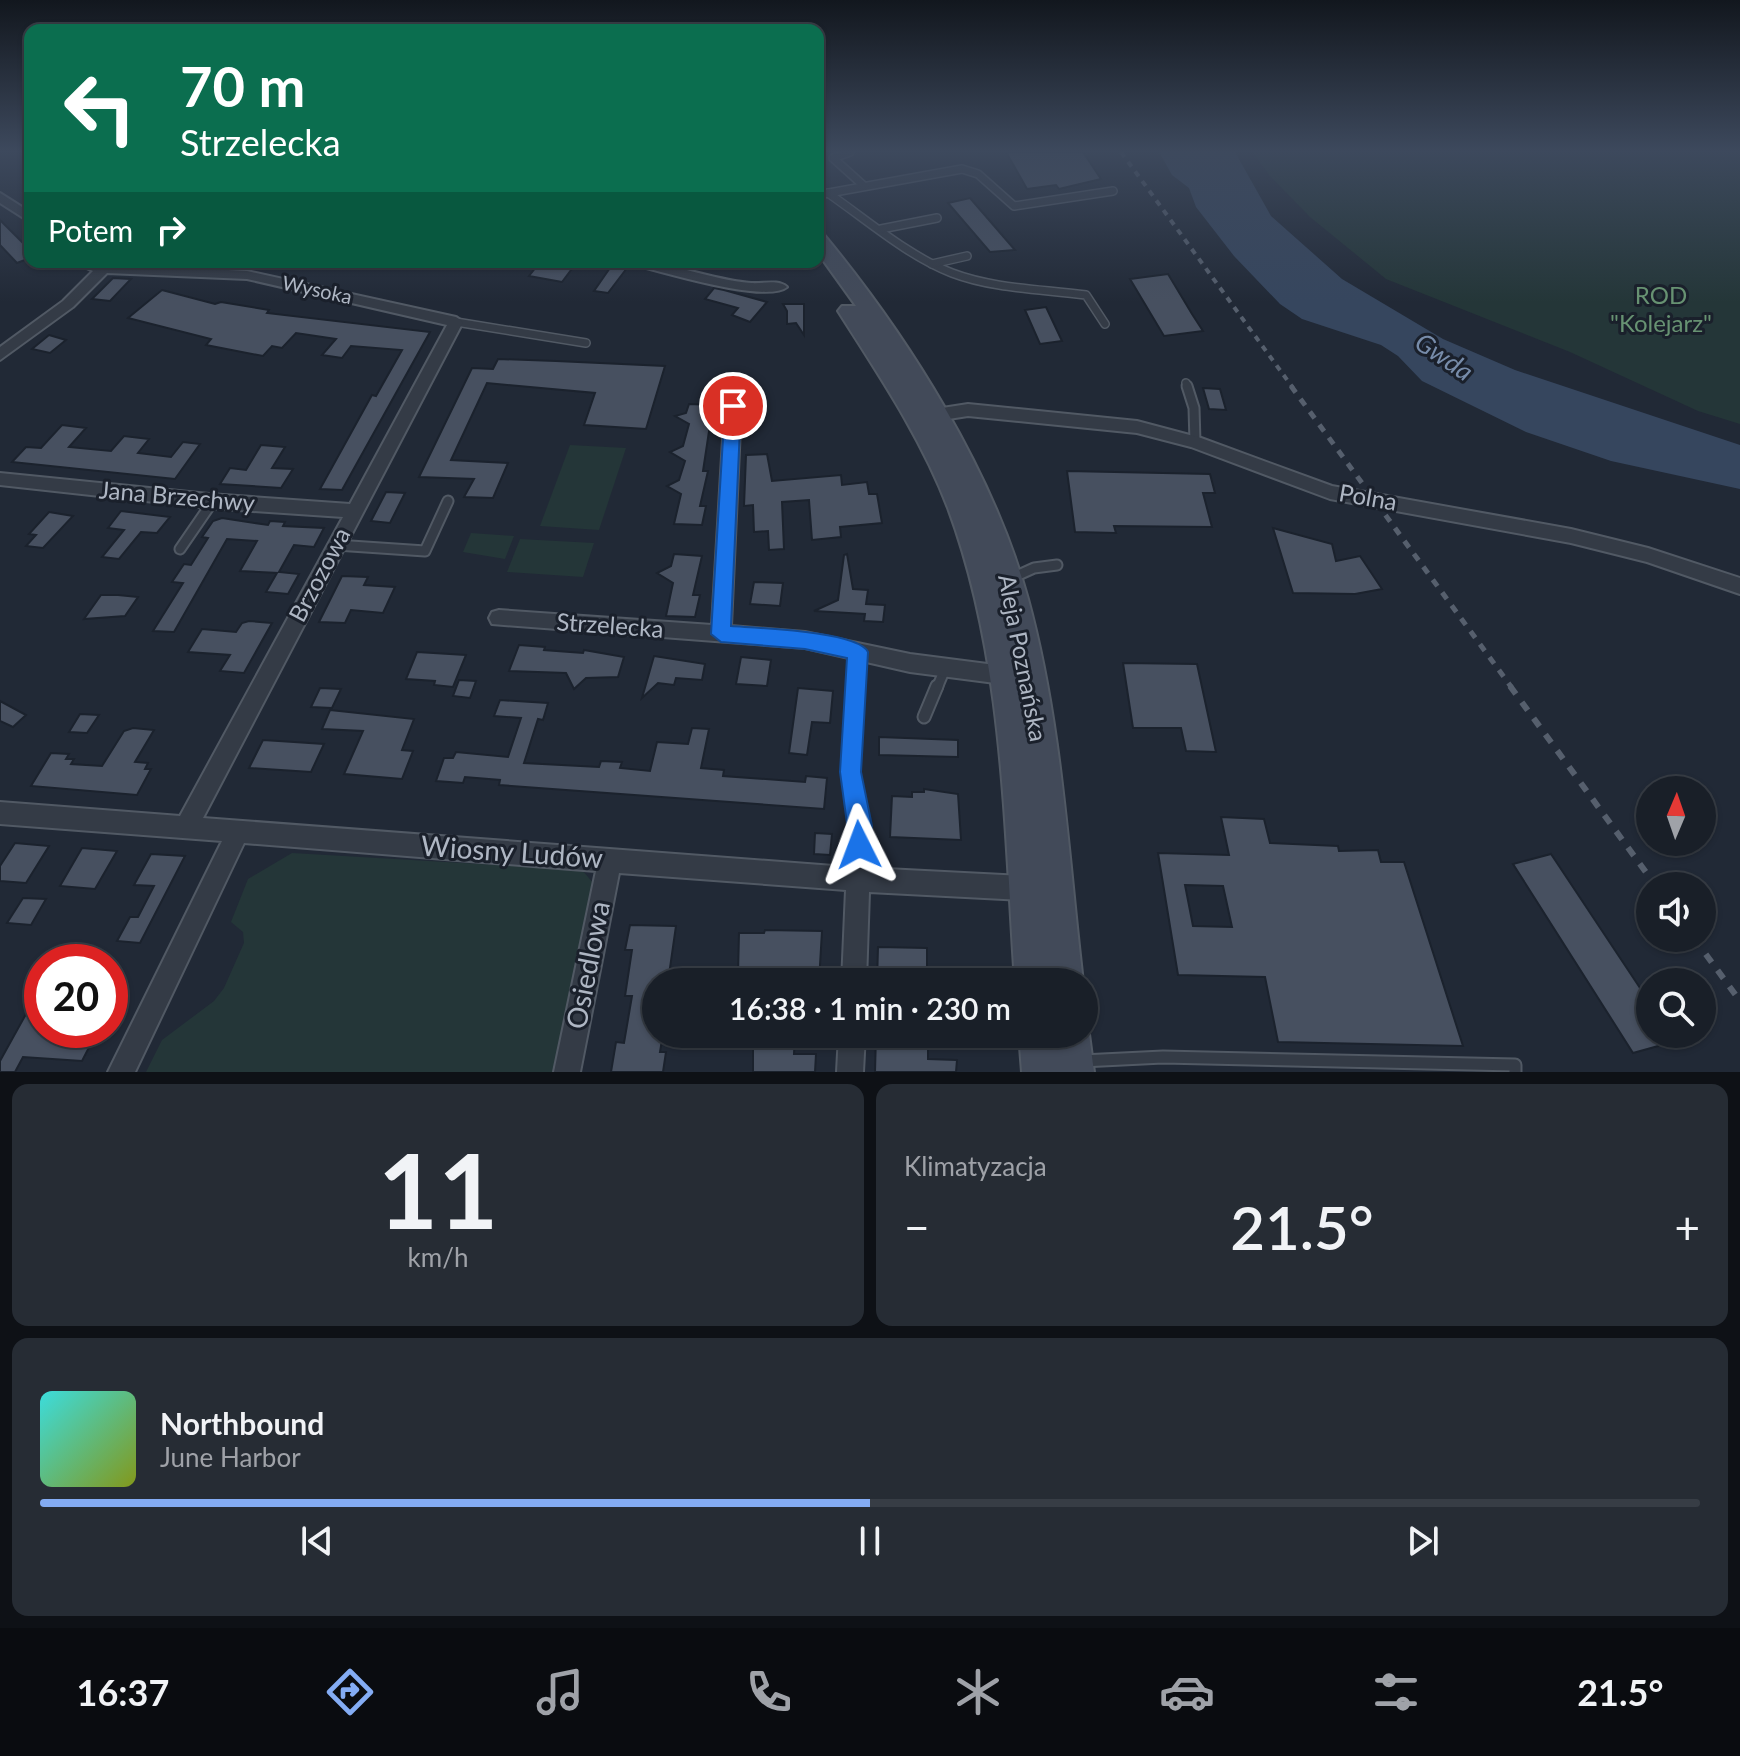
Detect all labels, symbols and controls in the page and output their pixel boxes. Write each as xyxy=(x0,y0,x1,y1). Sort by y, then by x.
text: 70 m xyxy=(180,52,305,119)
icon: left xyxy=(48,56,152,160)
text: Strzelecka xyxy=(180,120,341,164)
icon: right xyxy=(149,208,193,252)
text: Potem xyxy=(48,212,133,248)
street label: Wysoka xyxy=(280,270,354,308)
park label: ROD "Kolejarz" xyxy=(1610,280,1712,337)
water label: Gwda xyxy=(1410,325,1480,387)
pin xyxy=(699,372,767,440)
icon: arrive xyxy=(711,384,755,428)
street label: Jana Brzechwy xyxy=(98,474,257,517)
street label: Polna xyxy=(1337,477,1400,516)
street label: Brzozowa xyxy=(282,522,356,626)
street label: Aleja Poznańska xyxy=(993,572,1054,744)
street label: Strzelecka xyxy=(556,606,665,643)
north arrow xyxy=(1636,776,1716,856)
map controls xyxy=(1636,776,1716,1048)
position arrow xyxy=(817,803,901,887)
street label: Wiosny Ludów xyxy=(420,828,604,874)
button: sound xyxy=(1636,872,1716,952)
street label: Osiedlowa xyxy=(558,898,616,1032)
speed limit sign: 20 xyxy=(24,944,128,1048)
button: search xyxy=(1636,968,1716,1048)
text: 16:38 · 1 min · 230 m xyxy=(729,990,1011,1026)
text: 11 xyxy=(378,1126,498,1251)
text: Klimatyzacja xyxy=(904,1150,1047,1182)
text: 21.5° xyxy=(1230,1191,1374,1263)
text: − xyxy=(904,1201,930,1253)
text: + xyxy=(1674,1201,1700,1253)
text: km/h xyxy=(408,1241,468,1273)
text: Northbound xyxy=(160,1405,324,1441)
text: June Harbor xyxy=(160,1441,301,1473)
icon: previous xyxy=(295,1519,339,1563)
icon: pause xyxy=(848,1519,892,1563)
icon: next xyxy=(1401,1519,1445,1563)
icon: directions xyxy=(322,1664,378,1720)
icon: music xyxy=(532,1664,588,1720)
icon: phone xyxy=(741,1664,797,1720)
icon: climate xyxy=(950,1664,1006,1720)
icon: car xyxy=(1159,1664,1215,1720)
icon: filters xyxy=(1368,1664,1424,1720)
text: 16:37 xyxy=(77,1670,169,1714)
text: 21.5° xyxy=(1577,1670,1663,1714)

